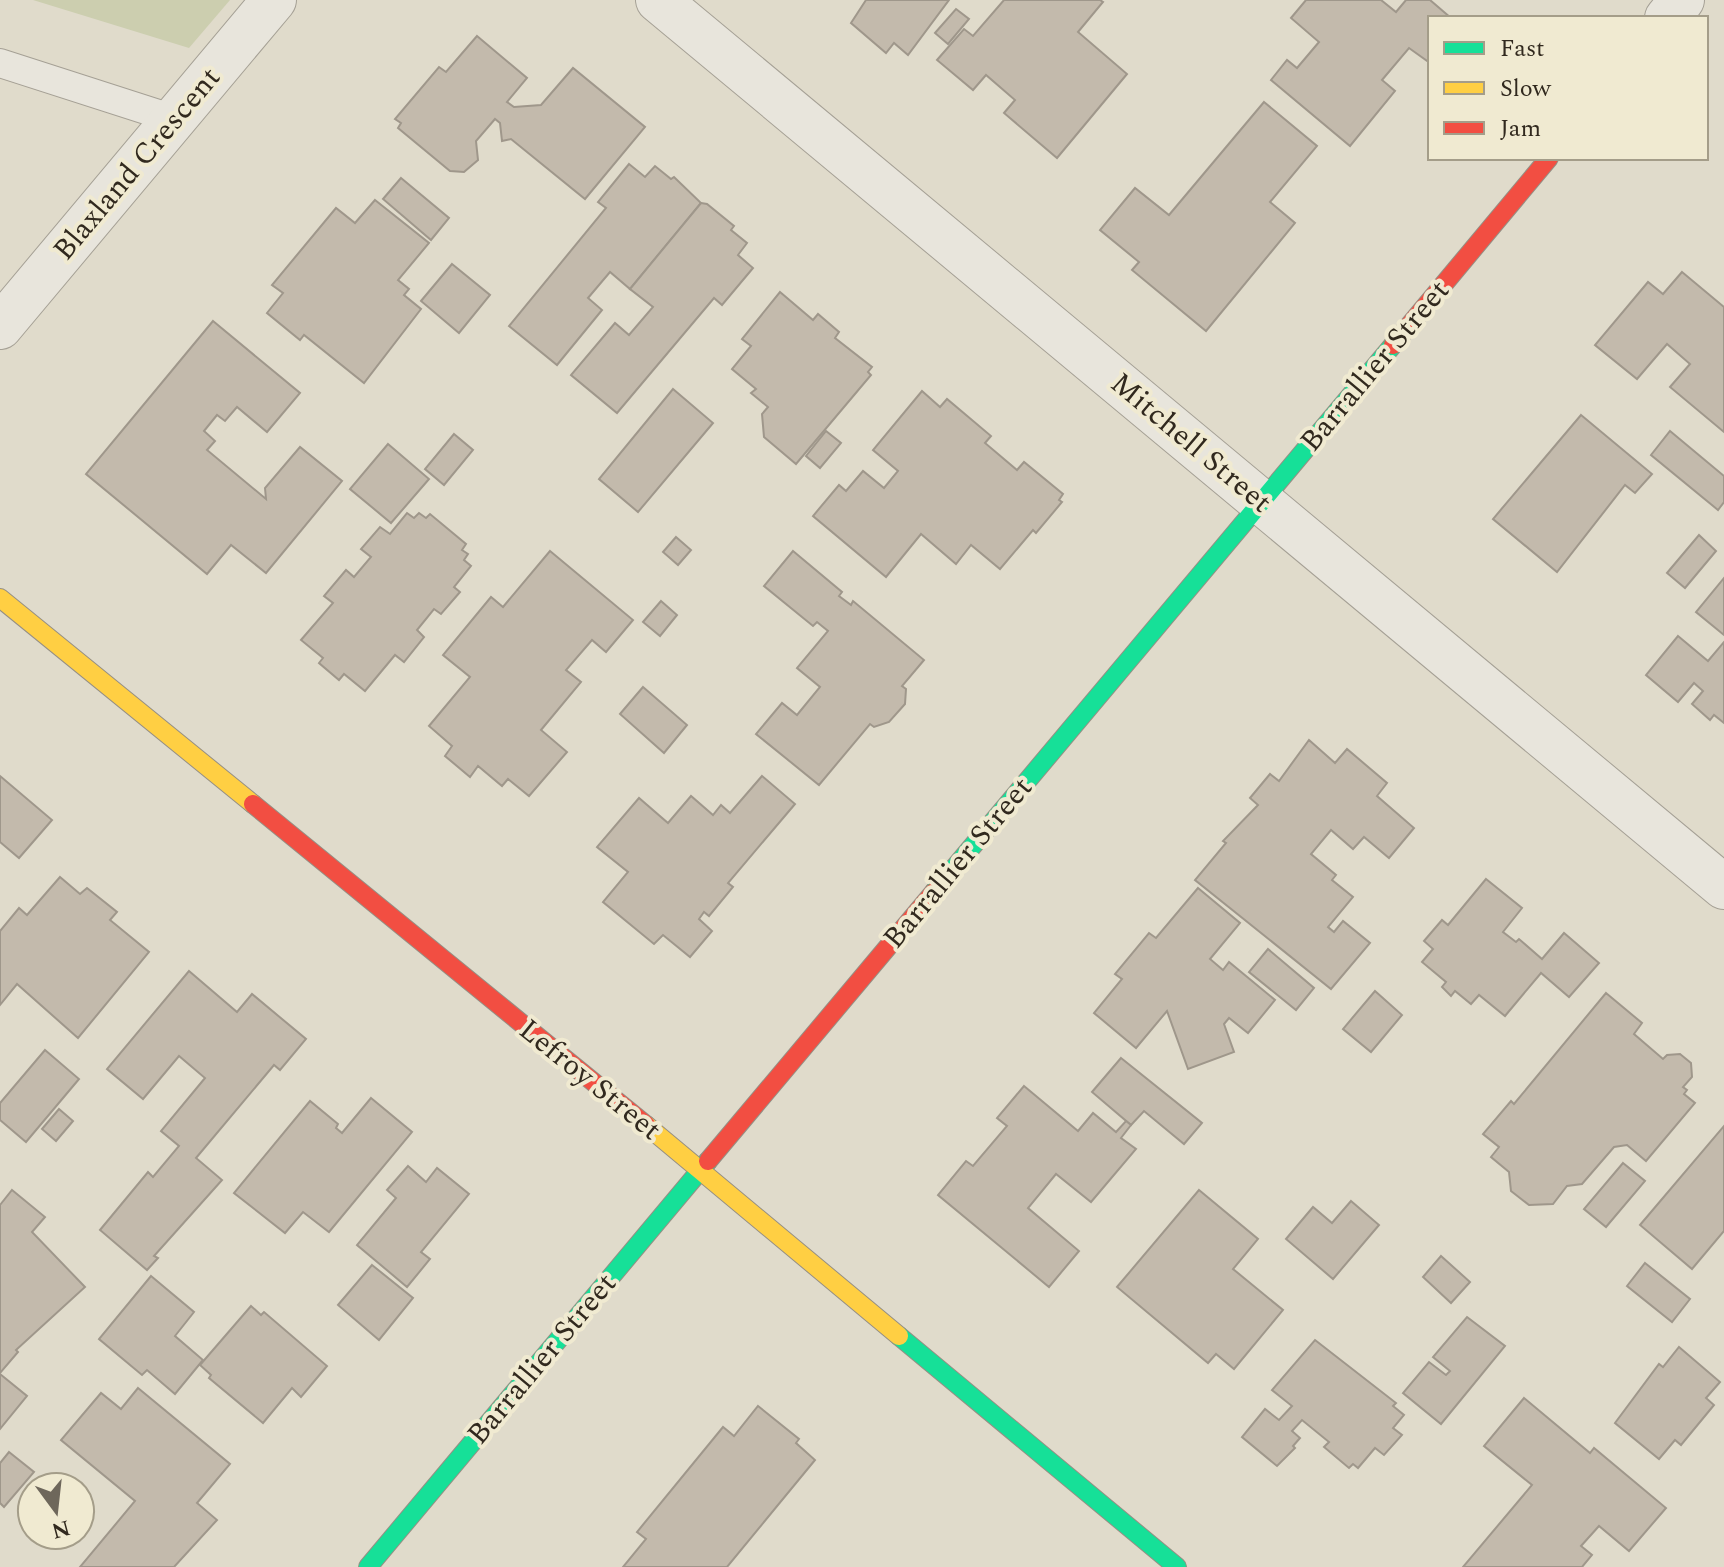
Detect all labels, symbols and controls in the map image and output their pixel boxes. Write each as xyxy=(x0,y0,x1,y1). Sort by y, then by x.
legend xyxy=(1428,16,1708,160)
text: Fast xyxy=(1500,31,1545,67)
street label: Blaxland Crescent xyxy=(42,57,232,271)
text: Slow xyxy=(1500,71,1552,107)
text: Jam xyxy=(1500,111,1541,147)
street label: Barrallier Street xyxy=(1289,270,1461,462)
street label: Mitchell Street xyxy=(1100,361,1282,525)
street label: Barrallier Street xyxy=(872,767,1044,959)
street label: Lefroy Street xyxy=(509,1008,671,1152)
street label: Barrallier Street xyxy=(456,1263,628,1455)
north arrow xyxy=(16,1471,96,1551)
text: N xyxy=(48,1511,74,1547)

